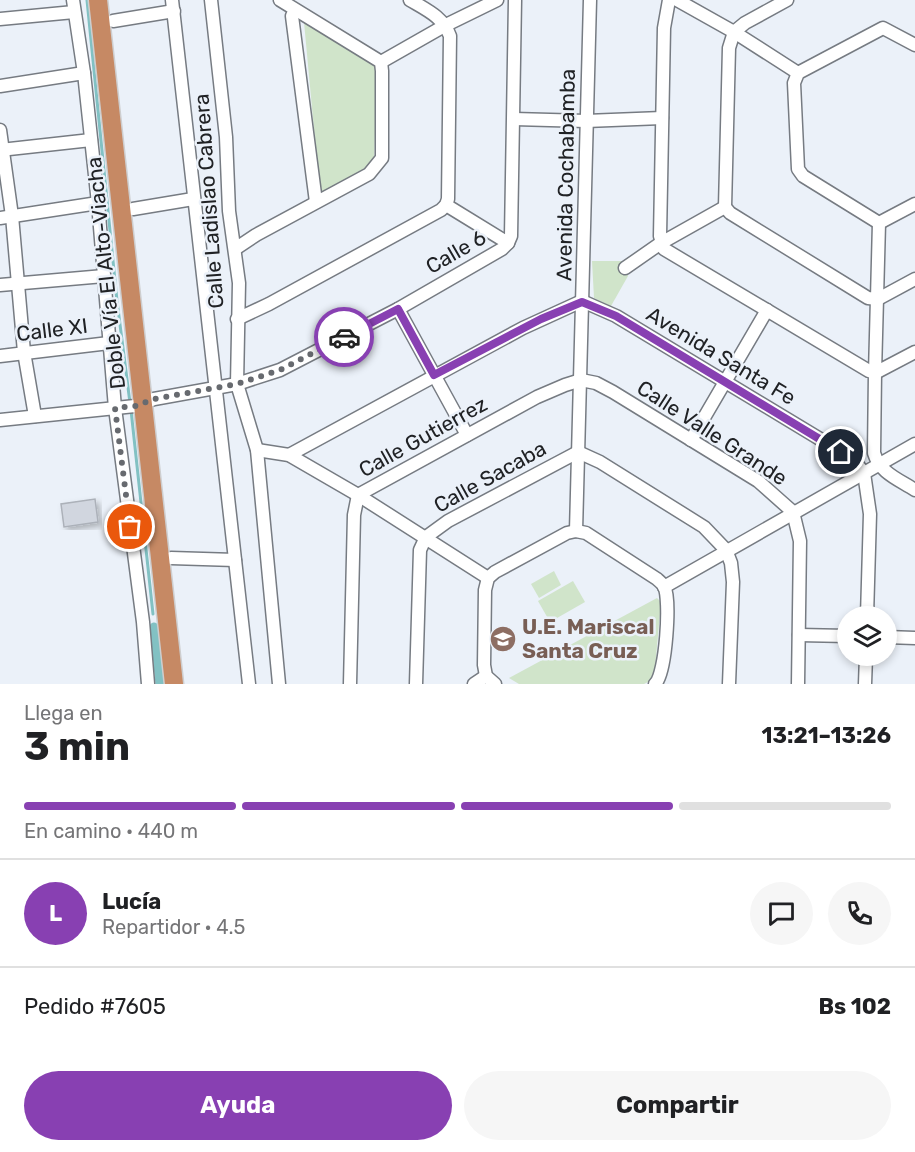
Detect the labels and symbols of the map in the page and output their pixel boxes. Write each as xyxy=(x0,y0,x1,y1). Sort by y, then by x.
street label: Avenida Cochabamba xyxy=(551,69,580,281)
street label: Calle Ladislao Cabrera xyxy=(189,93,228,309)
street label: Doble Vía El Alto-Viacha xyxy=(81,156,130,390)
street label: Calle 6 xyxy=(421,224,490,279)
street label: Avenida Santa Fe xyxy=(642,301,800,410)
courier xyxy=(314,307,374,367)
street label: Calle XI xyxy=(15,313,89,346)
street label: Calle Valle Grande xyxy=(632,375,792,490)
street label: Calle Gutierrez xyxy=(354,391,491,482)
pin xyxy=(815,426,866,477)
street label: Calle Sacaba xyxy=(429,435,550,518)
pin xyxy=(104,501,155,552)
place label: U.E. Mariscal Santa Cruz xyxy=(522,614,654,663)
school or university icon: U.E. Mariscal Santa Cruz xyxy=(488,624,518,654)

